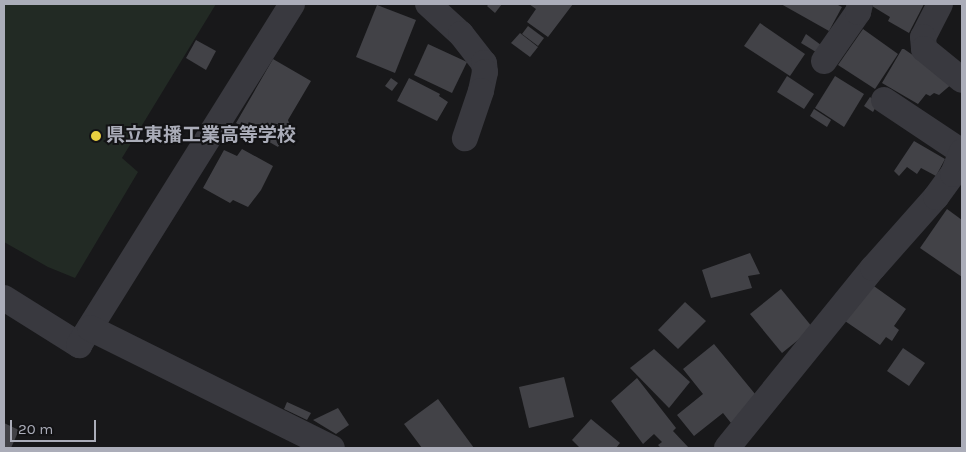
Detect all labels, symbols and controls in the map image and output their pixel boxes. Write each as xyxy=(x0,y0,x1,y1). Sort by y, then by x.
place label: 県立東播工業高等学校 xyxy=(106,125,296,147)
marker: 県立東播工業高等学校 xyxy=(90,130,102,142)
scale bar xyxy=(12,410,99,442)
text: 20 m xyxy=(18,420,53,438)

